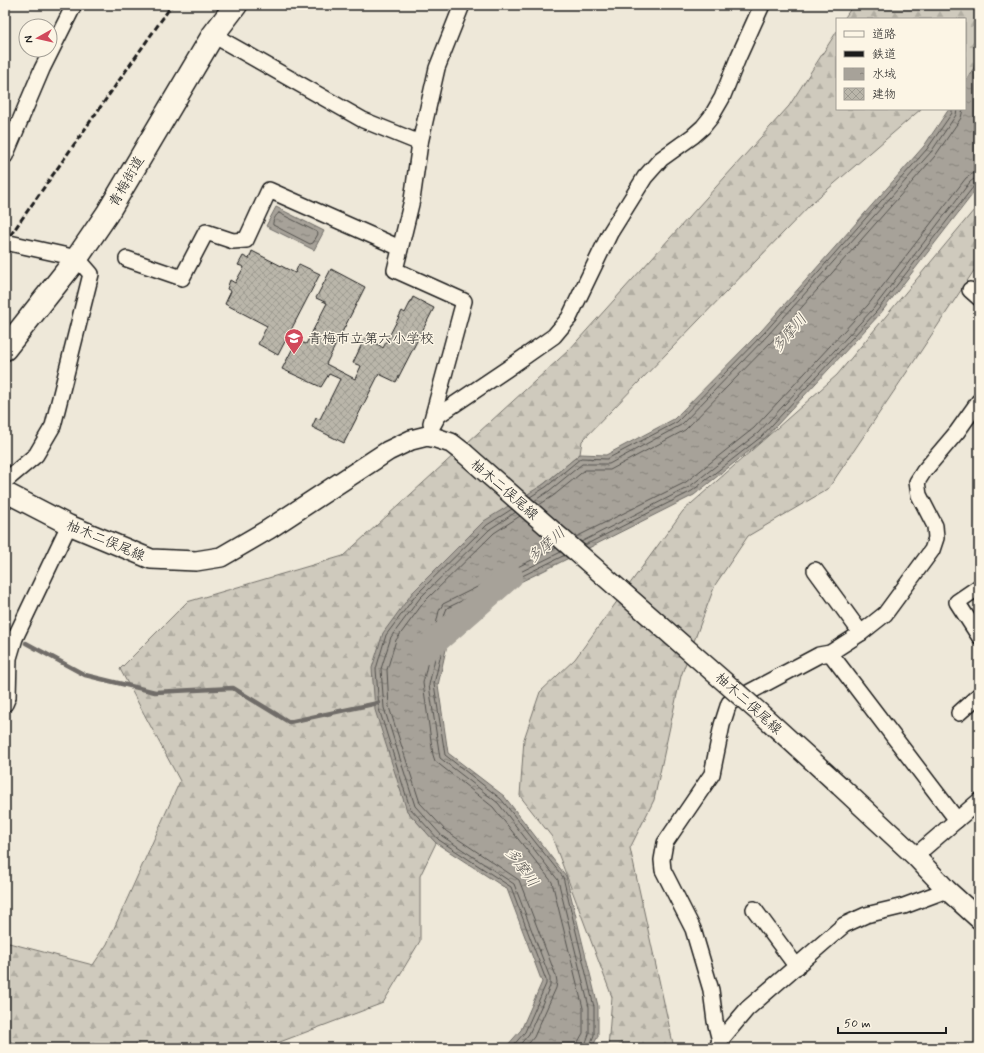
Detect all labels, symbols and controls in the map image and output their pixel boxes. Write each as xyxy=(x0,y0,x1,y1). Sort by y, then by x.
north arrow xyxy=(18,18,58,58)
legend xyxy=(836,18,966,110)
text: 道路 xyxy=(872,27,896,43)
text: N xyxy=(22,35,37,44)
text: 鉄道 xyxy=(872,47,896,63)
text: 水域 xyxy=(872,67,896,83)
text: 建物 xyxy=(872,87,896,103)
street label: 青梅街道 xyxy=(105,153,149,210)
water label: 多摩川 xyxy=(767,310,812,357)
school or university icon: 青梅市立第六小学校 xyxy=(283,327,305,355)
place label: 青梅市立第六小学校 xyxy=(308,330,434,348)
street label: 柚木二俣尾線 xyxy=(467,455,542,524)
street label: 柚木二俣尾線 xyxy=(63,516,148,566)
water label: 多摩川 xyxy=(523,523,570,568)
street label: 柚木二俣尾線 xyxy=(711,669,786,739)
water label: 多摩川 xyxy=(500,844,543,892)
scale bar xyxy=(838,1009,946,1035)
text: 50 m xyxy=(844,1016,871,1032)

